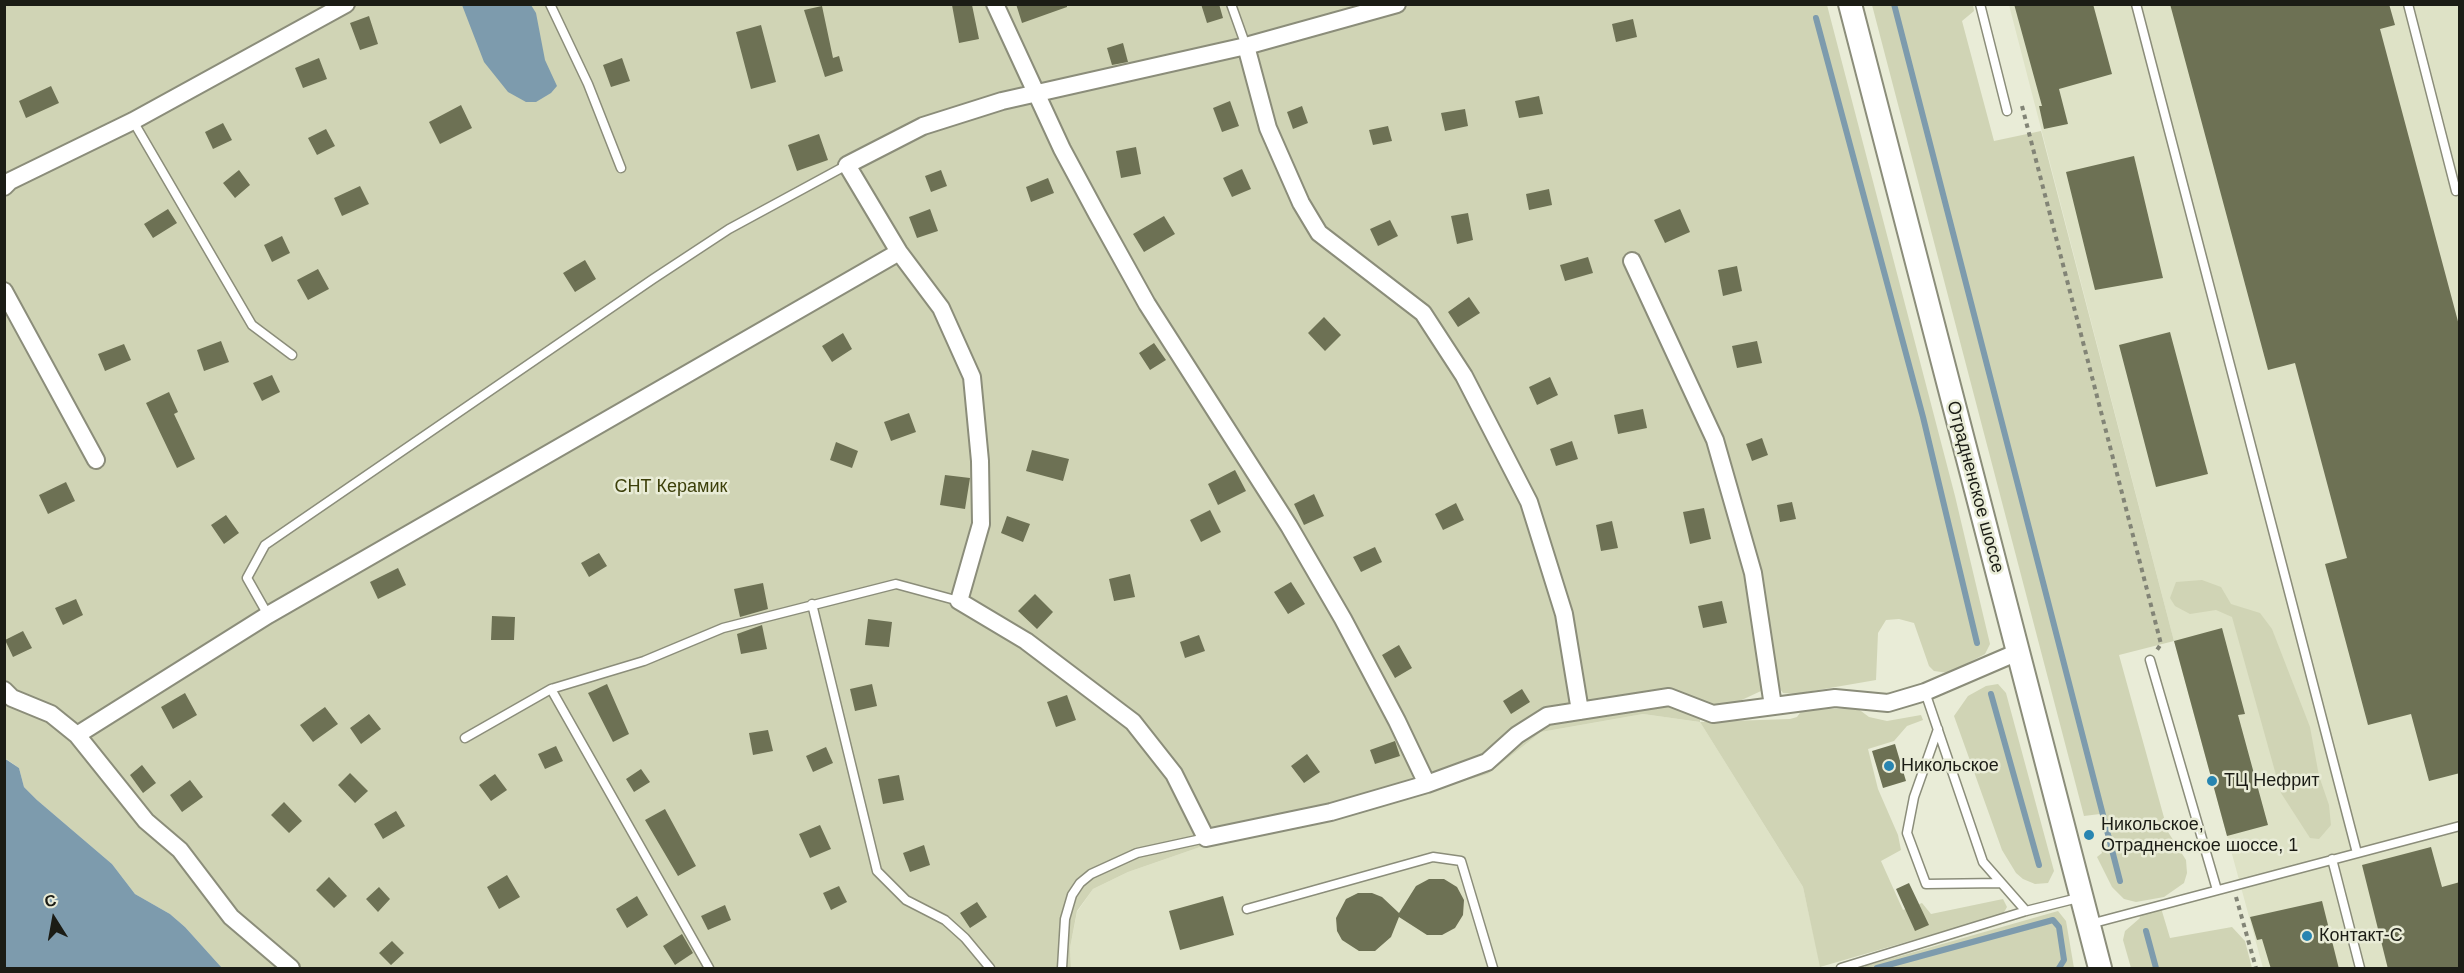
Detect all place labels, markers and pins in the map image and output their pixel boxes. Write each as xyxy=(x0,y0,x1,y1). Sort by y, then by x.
place label: Никольское xyxy=(1901,755,1999,777)
marker: Никольское xyxy=(1882,759,1896,773)
place label: ТЦ Нефрит xyxy=(2224,770,2319,792)
marker: ТЦ Нефрит xyxy=(2205,774,2219,788)
place label: Никольское, Отрадненское шоссе, 1 xyxy=(2101,814,2298,856)
marker: Никольское, Отрадненское шоссе, 1 xyxy=(2082,828,2096,842)
place label: Контакт-С xyxy=(2319,925,2403,947)
marker: Контакт-С xyxy=(2300,929,2314,943)

